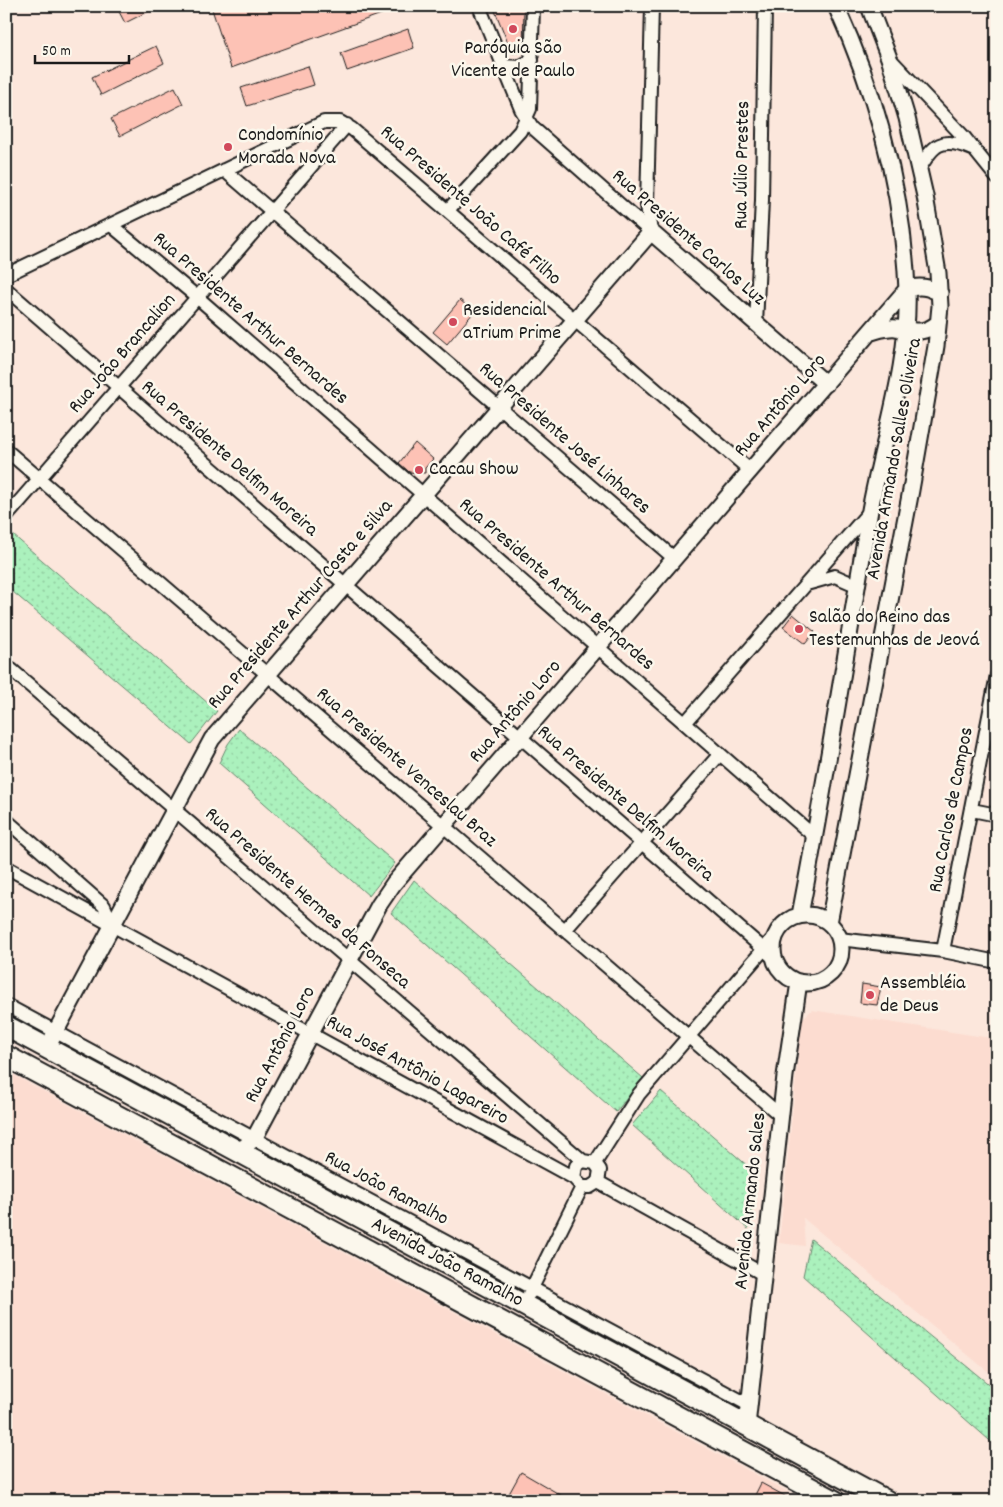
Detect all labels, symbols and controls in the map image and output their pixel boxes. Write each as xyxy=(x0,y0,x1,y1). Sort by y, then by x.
marker: Paróquia São Vicente de Paulo xyxy=(507,23,519,35)
scale bar xyxy=(35,32,129,64)
place label: Paróquia São Vicente de Paulo xyxy=(451,35,575,86)
text: 50 m xyxy=(42,41,71,63)
street label: Rua Júlio Prestes xyxy=(728,101,758,229)
street label: Rua Presidente João Café Filho xyxy=(373,119,567,293)
place label: Condomínio Morada Nova xyxy=(238,122,336,173)
marker: Condomínio Morada Nova xyxy=(222,141,234,153)
street label: Rua Presidente Carlos Luz xyxy=(605,163,771,313)
street label: Rua Presidente Arthur Bernardes xyxy=(146,226,354,412)
street label: Rua João Brancalion xyxy=(63,288,183,420)
place label: Residencial aTrium Prime xyxy=(463,297,561,348)
marker: Residencial aTrium Prime xyxy=(447,316,459,328)
street label: Avenida Armando Salles Oliveira xyxy=(860,335,930,582)
street label: Rua Antônio Loro xyxy=(728,348,834,464)
street label: Rua Presidente José Linhares xyxy=(472,356,656,522)
street label: Rua Presidente Delfim Moreira xyxy=(134,374,324,544)
place label: Cacau Show xyxy=(429,456,519,484)
marker: Cacau Show xyxy=(413,464,425,476)
street label: Rua Presidente Arthur Bernardes xyxy=(452,492,660,678)
street label: Rua Presidente Arthur Costa e Silva xyxy=(202,493,401,716)
place label: Salão do Reino das Testemunhas de Jeová xyxy=(809,604,980,655)
marker: Salão do Reino das Testemunhas de Jeová xyxy=(793,623,805,635)
street label: Rua Antônio Loro xyxy=(463,654,569,770)
street label: Rua Presidente Venceslau Braz xyxy=(309,681,503,855)
street label: Rua Presidente Delfim Moreira xyxy=(530,719,720,889)
street label: Rua Carlos de Campos xyxy=(922,725,982,895)
street label: Rua Presidente Hermes da Fonseca xyxy=(198,802,417,997)
place label: Assembléia de Deus xyxy=(880,970,966,1021)
street label: Rua Antônio Loro xyxy=(238,982,324,1108)
marker: Assembléia de Deus xyxy=(864,989,876,1001)
street label: Rua José Antônio Lagareiro xyxy=(321,1009,513,1133)
street label: Avenida Armando Sales xyxy=(728,1111,774,1291)
street label: Rua João Ramalho xyxy=(319,1144,453,1234)
street label: Avenida João Ramalho xyxy=(366,1211,528,1315)

